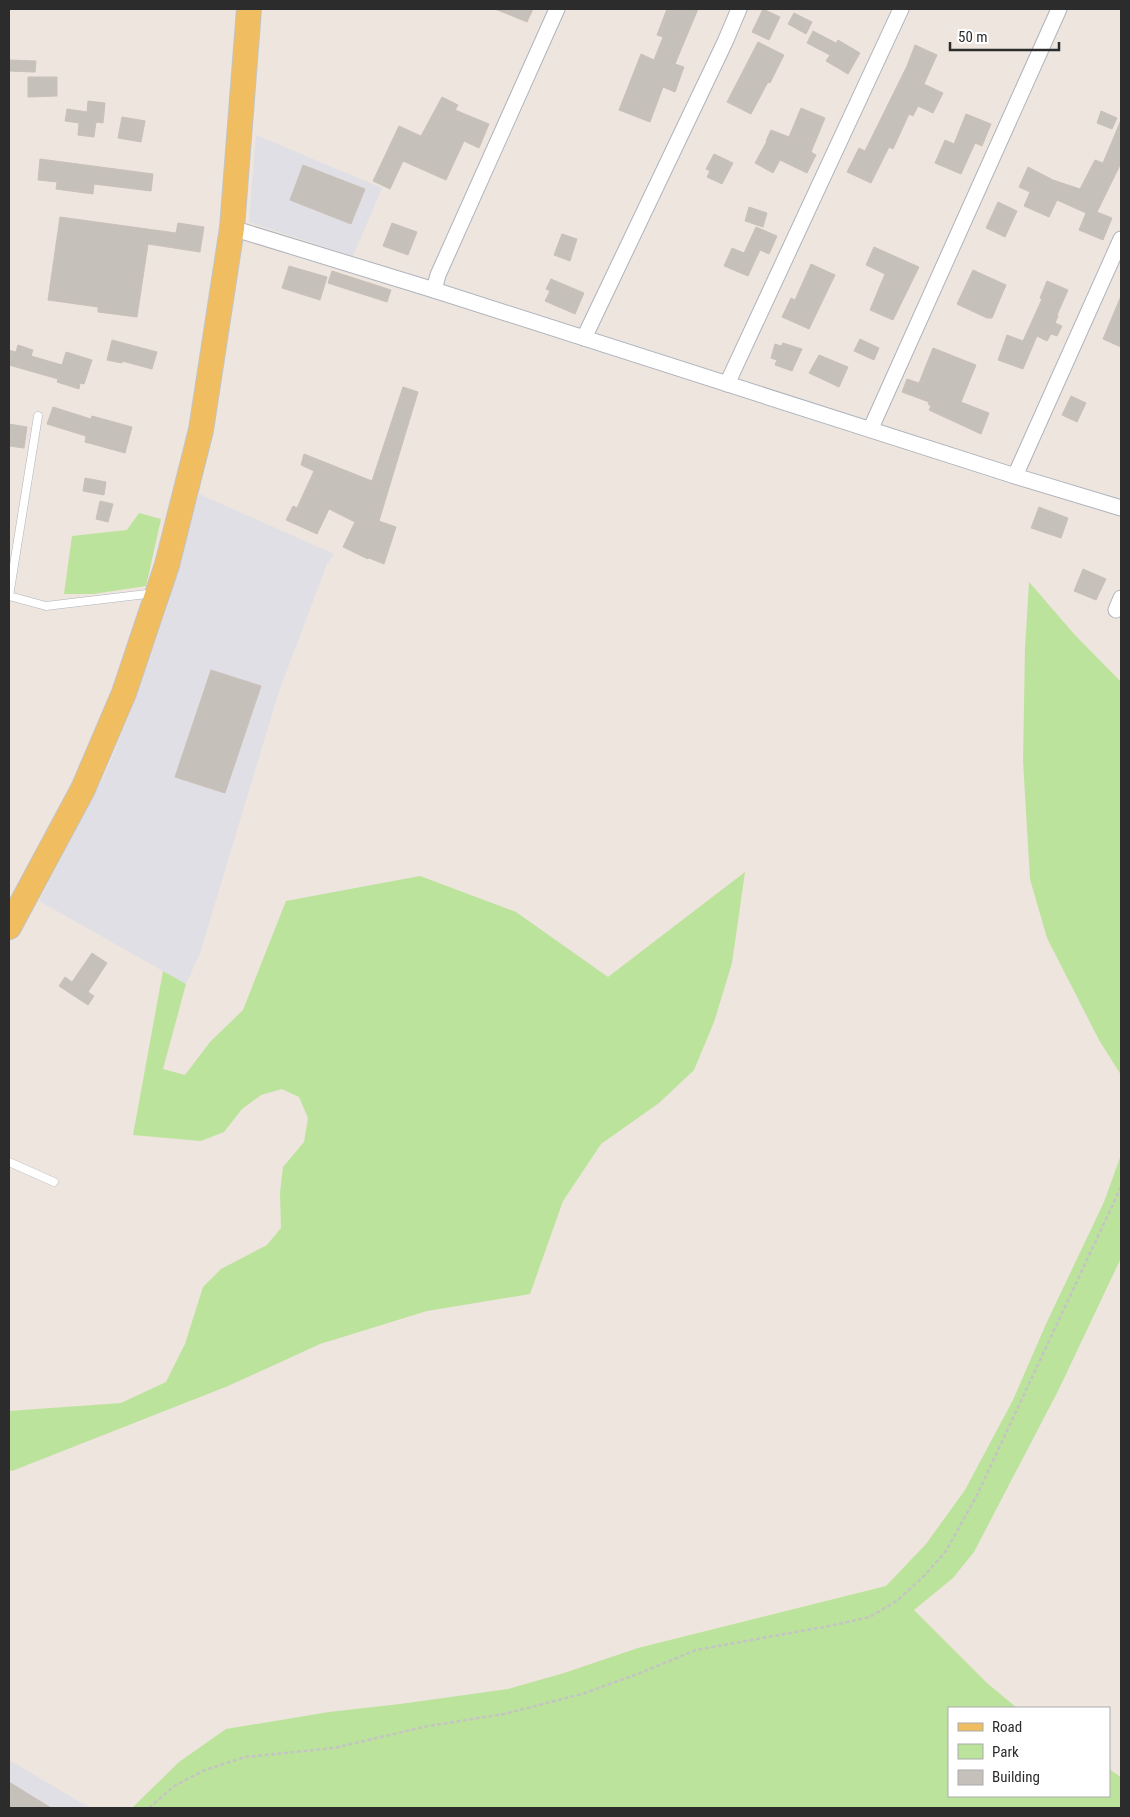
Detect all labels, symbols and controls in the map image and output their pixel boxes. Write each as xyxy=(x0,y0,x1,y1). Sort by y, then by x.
scale bar xyxy=(950,20,1059,52)
text: 50 m xyxy=(958,28,988,46)
legend xyxy=(948,1707,1110,1797)
text: Road xyxy=(992,1718,1022,1736)
text: Park xyxy=(992,1743,1019,1761)
text: Building xyxy=(992,1768,1040,1786)

